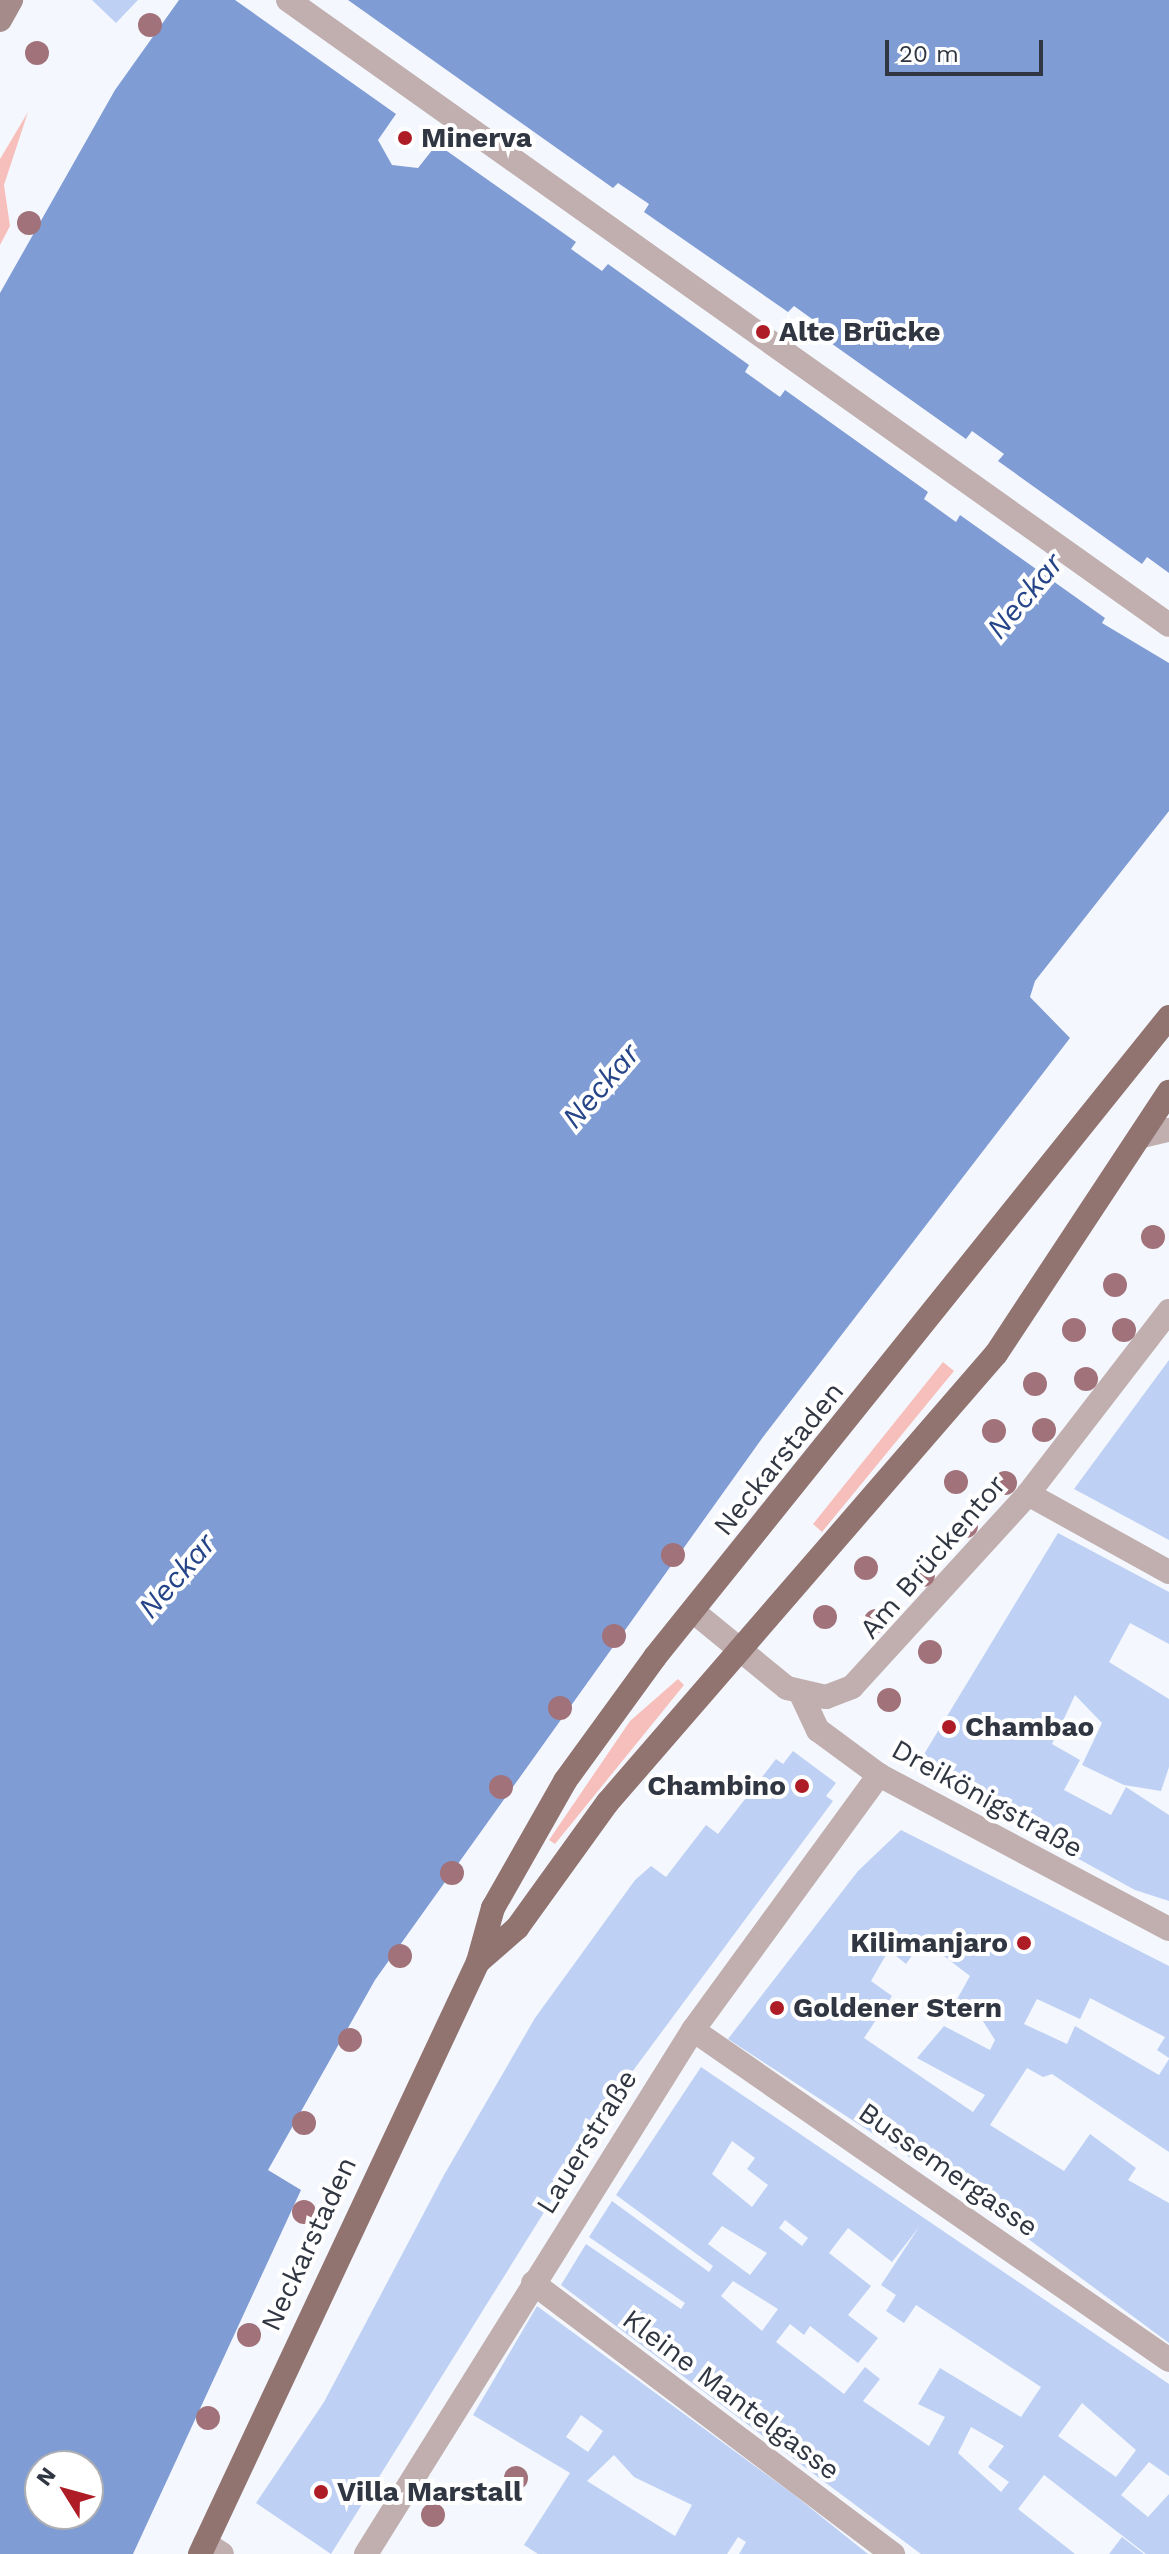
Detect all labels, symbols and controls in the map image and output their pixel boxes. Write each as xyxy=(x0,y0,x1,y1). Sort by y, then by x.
scale bar xyxy=(889,24,1047,74)
text: 20 m xyxy=(899,40,959,68)
place label: Minerva xyxy=(421,121,532,155)
marker: Minerva xyxy=(396,129,414,147)
place label: Alte Brücke xyxy=(779,315,940,349)
marker: Alte Brücke xyxy=(754,323,772,341)
water label: Neckar xyxy=(979,546,1071,646)
water label: Neckar xyxy=(555,1036,647,1136)
street label: Neckarstaden xyxy=(707,1375,851,1543)
street label: Am Brückentor xyxy=(853,1468,1013,1646)
water label: Neckar xyxy=(131,1526,223,1626)
place label: Chambao xyxy=(965,1710,1094,1744)
marker: Chambao xyxy=(940,1718,958,1736)
street label: Dreikönigstraße xyxy=(886,1733,1088,1865)
place label: Chambino xyxy=(647,1769,786,1803)
marker: Chambino xyxy=(793,1777,811,1795)
place label: Kilimanjaro xyxy=(850,1926,1008,1960)
marker: Kilimanjaro xyxy=(1015,1934,1033,1952)
place label: Goldener Stern xyxy=(793,1991,1002,2025)
marker: Goldener Stern xyxy=(768,1999,786,2017)
street label: Lauerstraße xyxy=(529,2064,645,2220)
street label: Bussemergasse xyxy=(852,2096,1044,2244)
street label: Neckarstaden xyxy=(254,2152,364,2336)
street label: Kleine Mantelgasse xyxy=(616,2302,846,2488)
north arrow xyxy=(24,2450,104,2530)
text: N xyxy=(31,2462,61,2490)
place label: Villa Marstall xyxy=(337,2475,522,2509)
marker: Villa Marstall xyxy=(312,2483,330,2501)

